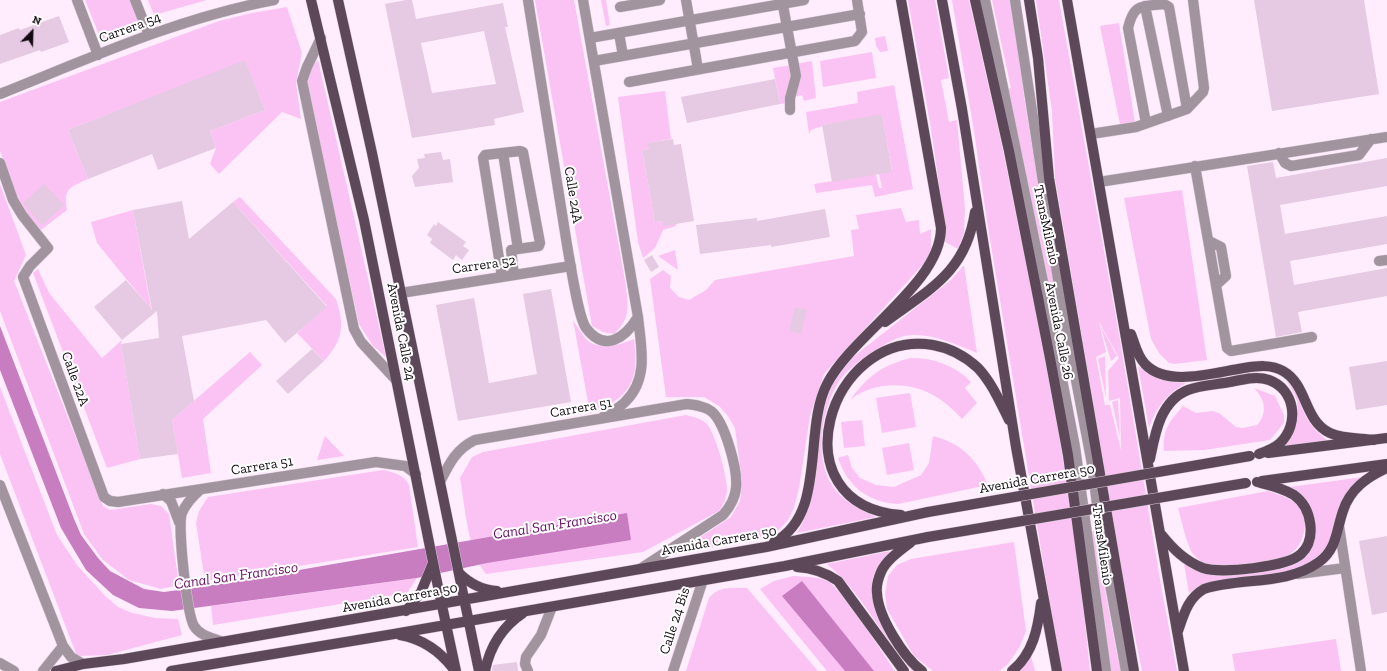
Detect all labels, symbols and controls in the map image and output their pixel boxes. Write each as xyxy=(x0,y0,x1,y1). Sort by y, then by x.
street label: Carrera 54 xyxy=(97,9,163,47)
north arrow xyxy=(12,12,52,52)
text: N xyxy=(30,13,43,28)
street label: Calle 24A xyxy=(560,166,586,224)
street label: TransMilenio xyxy=(1029,184,1063,266)
street label: Carrera 52 xyxy=(451,252,517,278)
street label: Avenida Calle 26 xyxy=(1041,281,1077,381)
street label: Avenida Calle 24 xyxy=(383,282,419,382)
street label: Calle 22A xyxy=(57,350,93,408)
street label: Carrera 51 xyxy=(549,394,613,422)
street label: Carrera 51 xyxy=(230,453,294,479)
street label: Avenida Carrera 50 xyxy=(978,461,1096,497)
street label: TransMilenio xyxy=(1088,504,1116,586)
water label: Canal San Francisco xyxy=(492,506,618,544)
street label: Avenida Carrera 50 xyxy=(660,523,778,559)
water label: Canal San Francisco xyxy=(173,558,299,594)
street label: Avenida Carrera 50 xyxy=(341,580,459,616)
street label: Calle 24 Bis xyxy=(656,585,694,657)

